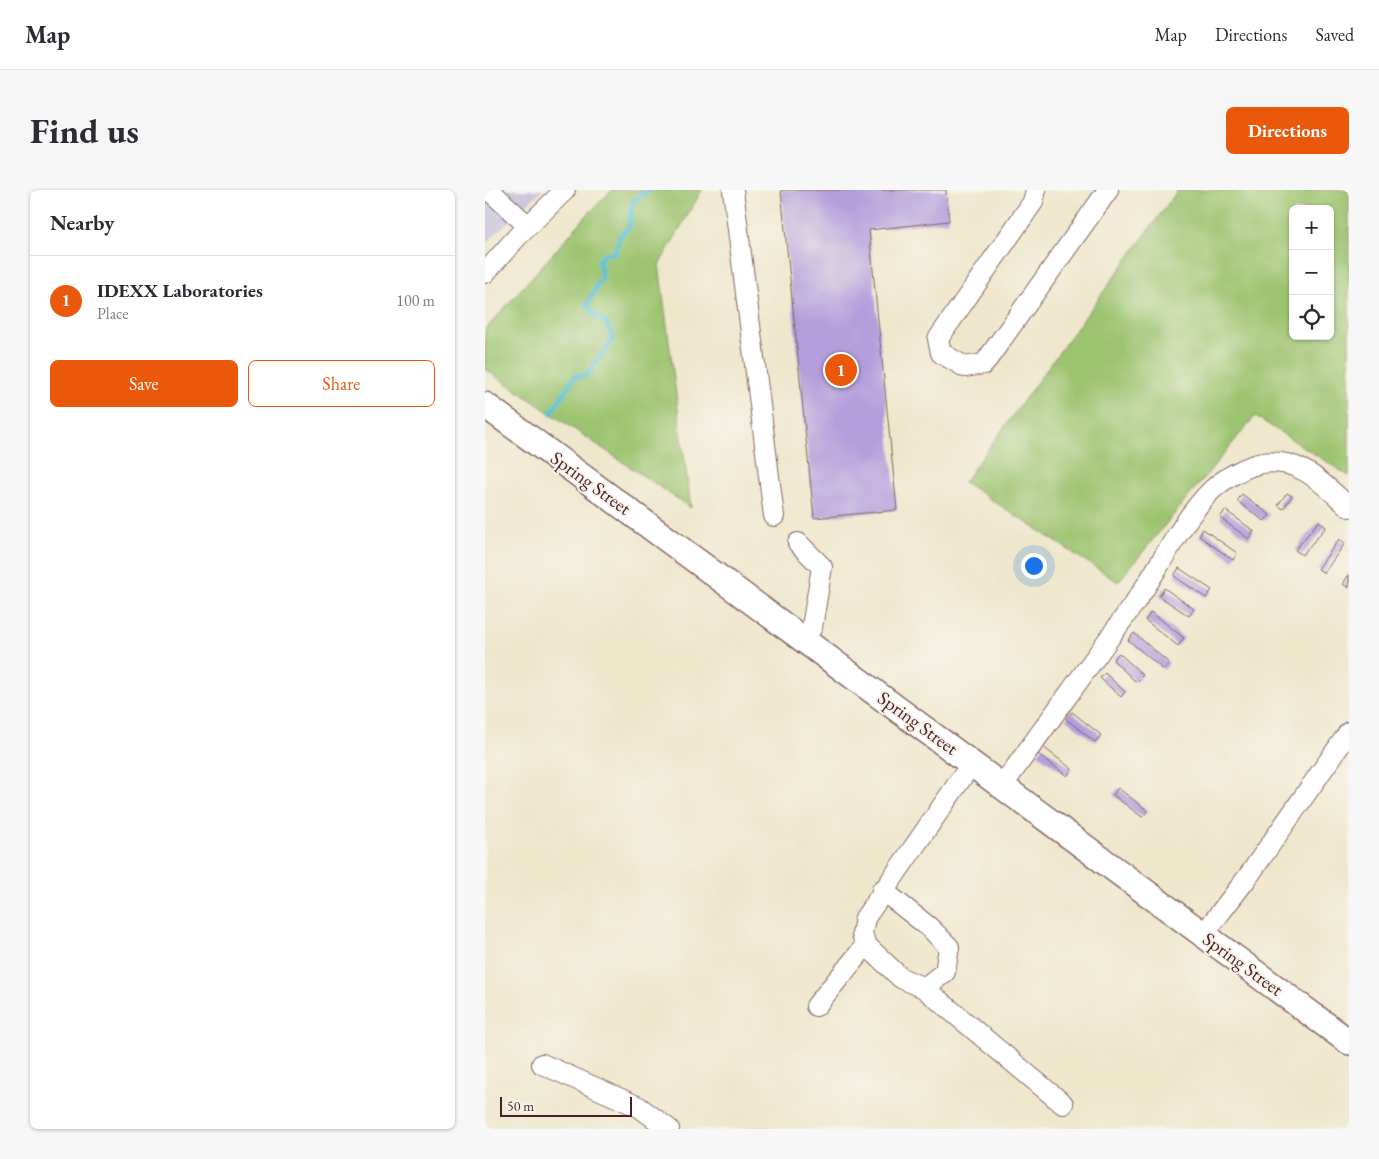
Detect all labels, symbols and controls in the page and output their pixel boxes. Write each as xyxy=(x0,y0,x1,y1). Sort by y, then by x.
text: Map xyxy=(25,19,70,50)
text: Map xyxy=(1155,23,1187,46)
text: Directions xyxy=(1215,23,1287,46)
text: Saved xyxy=(1315,23,1354,46)
button: Directions xyxy=(1226,107,1349,154)
text: Find us xyxy=(30,108,139,153)
map controls xyxy=(1289,205,1334,340)
button: + xyxy=(1289,205,1334,250)
text: Nearby xyxy=(50,209,114,236)
button: − xyxy=(1289,250,1334,295)
text: IDEXX Laboratories xyxy=(97,278,263,303)
text: 1 xyxy=(62,290,70,311)
text: 100 m xyxy=(396,290,435,311)
button: locate xyxy=(1289,295,1334,340)
text: Place xyxy=(97,303,129,324)
pin: 1 xyxy=(825,351,857,389)
button: Save xyxy=(50,360,238,407)
button: Share xyxy=(248,360,435,407)
street label: Spring Street xyxy=(546,445,636,521)
your location xyxy=(1021,553,1047,579)
street label: Spring Street xyxy=(873,685,963,761)
street label: Spring Street xyxy=(1198,926,1288,1002)
scale bar xyxy=(500,1094,633,1117)
text: 50 m xyxy=(507,1097,534,1115)

